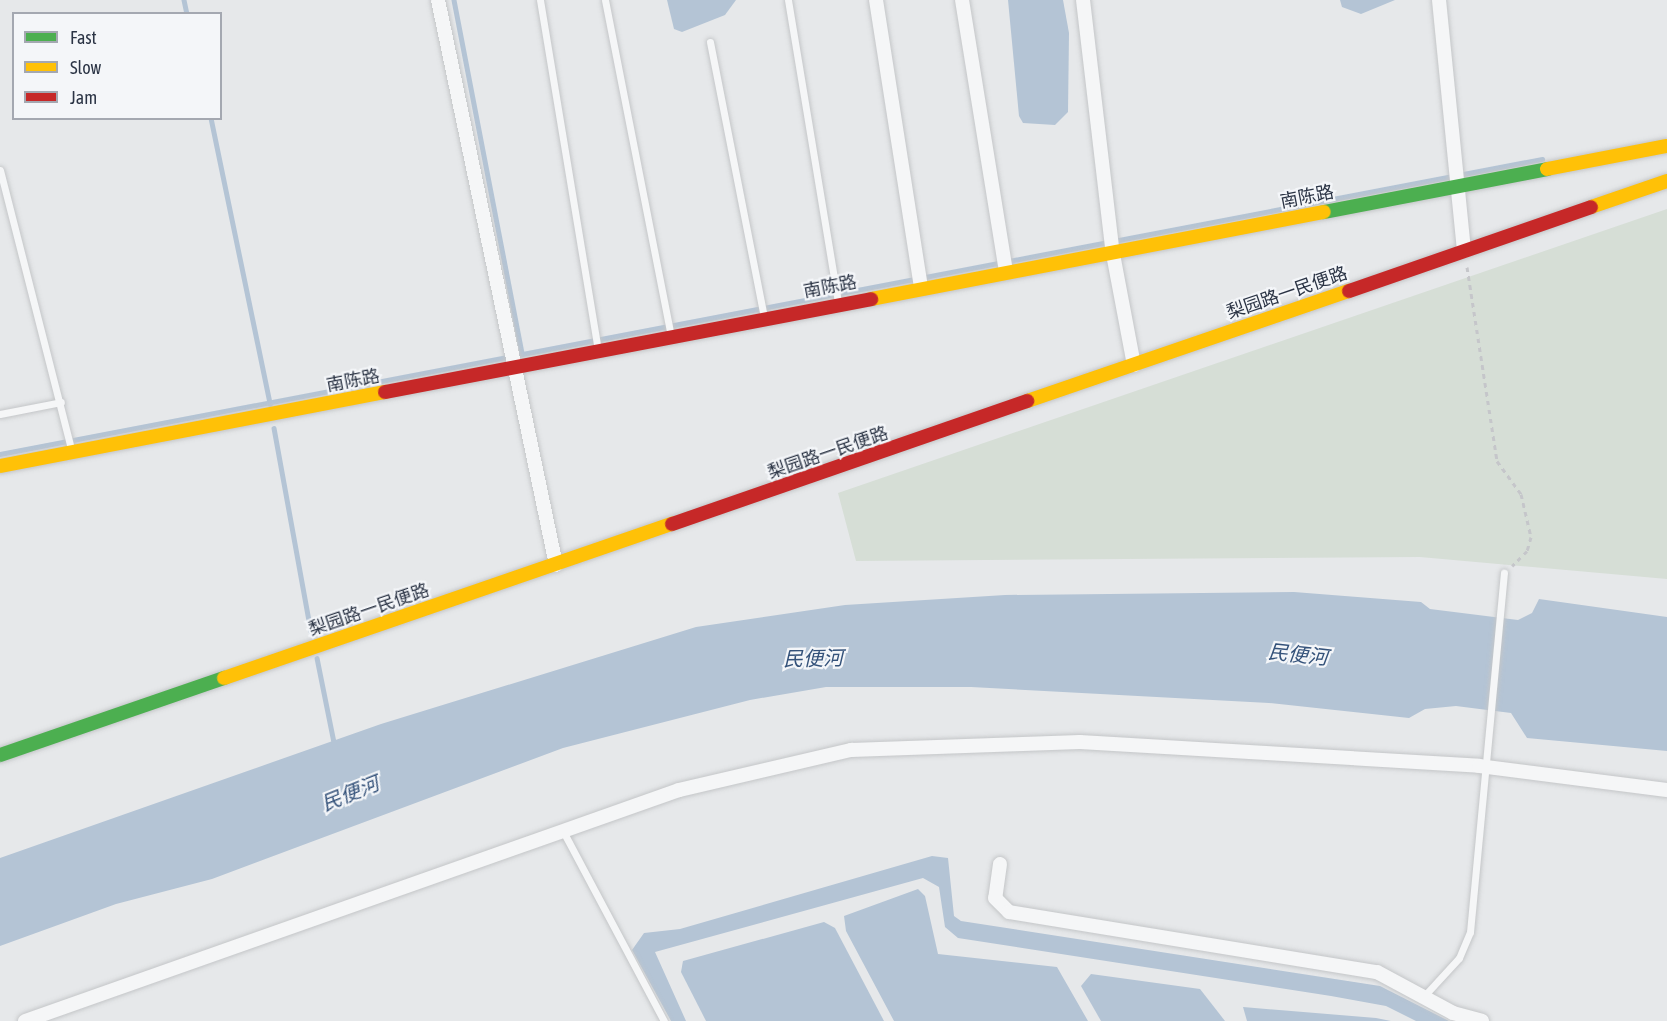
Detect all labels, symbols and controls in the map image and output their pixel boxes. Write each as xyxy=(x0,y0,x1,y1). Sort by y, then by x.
legend xyxy=(12,12,222,120)
text: Fast xyxy=(70,27,97,48)
text: Slow xyxy=(70,57,101,78)
text: Jam xyxy=(70,87,97,108)
street label: 南陈路 xyxy=(1278,181,1336,213)
street label: 梨园路一民便路 xyxy=(1224,262,1350,324)
street label: 南陈路 xyxy=(801,271,859,303)
street label: 南陈路 xyxy=(324,365,382,397)
street label: 梨园路一民便路 xyxy=(765,422,891,484)
street label: 梨园路一民便路 xyxy=(306,579,432,641)
water label: 民便河 xyxy=(1267,639,1329,669)
water label: 民便河 xyxy=(783,645,843,671)
water label: 民便河 xyxy=(318,771,382,815)

